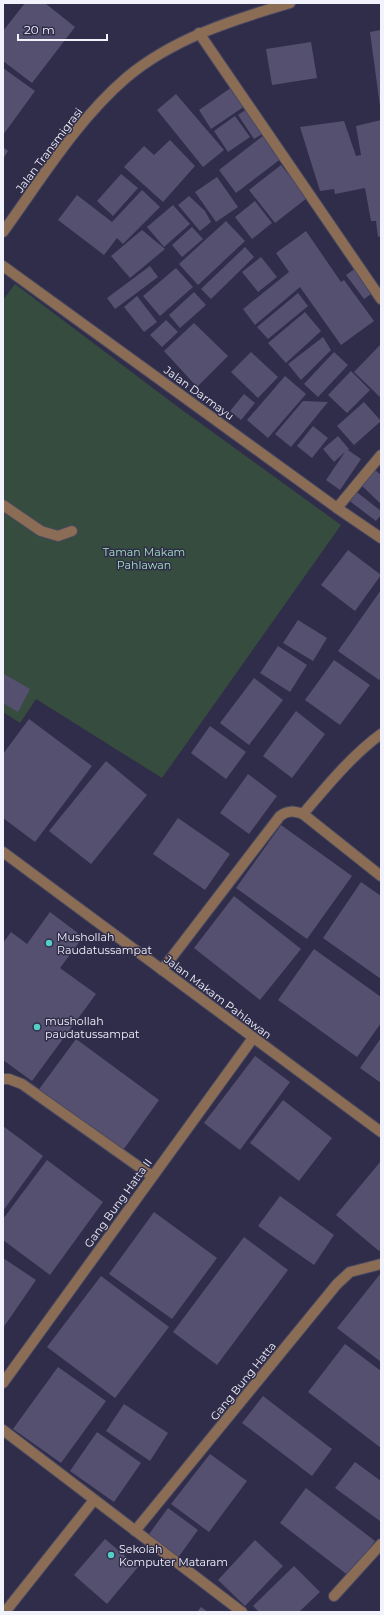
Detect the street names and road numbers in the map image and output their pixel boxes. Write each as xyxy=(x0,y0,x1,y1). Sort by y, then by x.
street label: Jalan Transmigrasi xyxy=(12,105,85,196)
street label: Jalan Darmayu xyxy=(161,362,237,423)
street label: Jalan Makam Pahlawan xyxy=(161,951,274,1042)
street label: Gang Bung Hatta II xyxy=(81,1156,155,1250)
street label: Gang Bung Hatta xyxy=(207,1339,279,1423)

